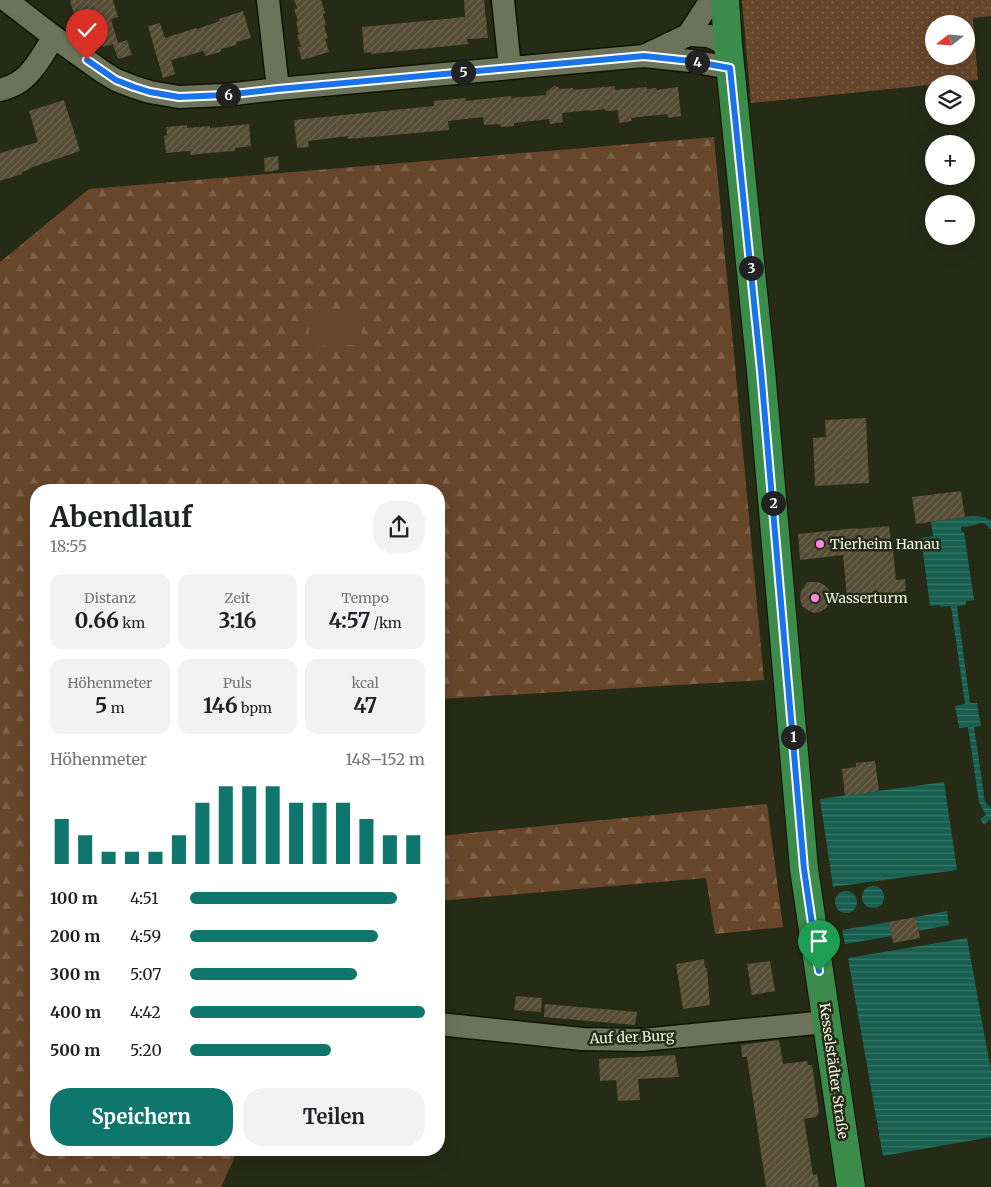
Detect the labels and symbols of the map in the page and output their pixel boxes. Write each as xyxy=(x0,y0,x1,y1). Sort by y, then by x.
pin xyxy=(66,9,108,60)
north arrow xyxy=(925,15,975,65)
pin: 4 xyxy=(684,50,710,74)
pin: 5 xyxy=(450,60,476,84)
pin: 6 xyxy=(216,82,240,108)
pin: 3 xyxy=(738,256,764,280)
pin: 2 xyxy=(760,490,786,516)
place label: Tierheim Hanau xyxy=(830,535,940,553)
marker: Tierheim Hanau xyxy=(814,538,826,550)
place label: Wasserturm xyxy=(824,589,908,607)
marker: Wasserturm xyxy=(809,592,821,604)
pin: 1 xyxy=(780,724,806,750)
pin xyxy=(798,920,840,971)
street label: Kesselstädter Straße xyxy=(816,1002,852,1140)
street label: Auf der Burg xyxy=(588,1027,675,1048)

